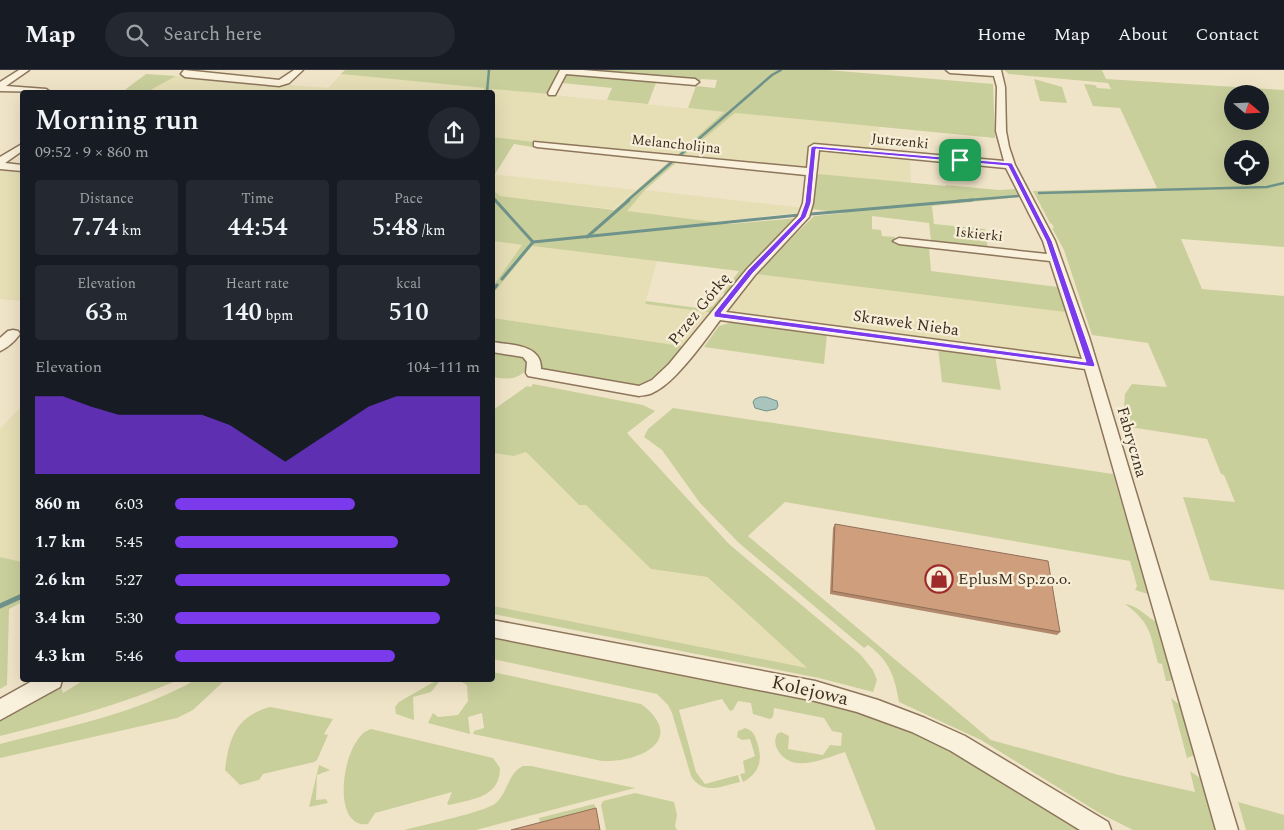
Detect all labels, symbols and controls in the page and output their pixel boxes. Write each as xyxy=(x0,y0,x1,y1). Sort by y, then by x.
search box xyxy=(105,12,455,57)
text: Map xyxy=(25,17,75,53)
text: Search here xyxy=(163,20,262,49)
icon: search xyxy=(123,21,151,49)
text: Home xyxy=(977,21,1026,48)
text: Map xyxy=(1054,21,1090,48)
text: About xyxy=(1118,21,1168,48)
text: Contact xyxy=(1196,21,1259,48)
north arrow xyxy=(1224,85,1269,130)
map controls xyxy=(1224,85,1269,185)
text: Morning run xyxy=(35,99,199,142)
button: share xyxy=(428,107,480,159)
street label: Jutrzenki xyxy=(870,128,930,154)
street label: Melancholijna xyxy=(630,129,722,159)
pin xyxy=(939,139,981,181)
text: 09:52 · 9 × 860 m xyxy=(35,140,149,164)
button: locate xyxy=(1224,140,1269,185)
icon: arrive xyxy=(946,146,974,174)
text: Distance xyxy=(79,188,134,209)
text: Time xyxy=(241,188,274,209)
text: Pace xyxy=(394,188,423,209)
text: 7.74 xyxy=(71,209,118,247)
text: 44:54 xyxy=(227,209,288,247)
text: 5:48 xyxy=(372,209,418,247)
text: km xyxy=(118,220,142,241)
text: /km xyxy=(418,220,445,241)
street label: Iskierki xyxy=(954,221,1004,247)
street label: Przez Górkę xyxy=(662,268,736,350)
text: Elevation xyxy=(77,273,136,294)
text: Heart rate xyxy=(226,273,289,294)
text: kcal xyxy=(396,273,421,294)
text: 63 xyxy=(85,294,112,332)
text: 140 xyxy=(222,294,262,332)
text: 510 xyxy=(388,294,429,332)
street label: Skrawek Nieba xyxy=(851,304,961,342)
text: m xyxy=(112,305,128,326)
text: bpm xyxy=(262,305,293,326)
text: Elevation xyxy=(35,355,102,379)
text: 104–111 m xyxy=(406,355,480,379)
street label: Fabryczna xyxy=(1110,404,1154,480)
text: 860 m xyxy=(35,492,80,516)
text: 6:03 xyxy=(115,492,143,516)
text: 1.7 km xyxy=(35,530,85,554)
text: 5:45 xyxy=(115,530,143,554)
shop icon: EplusM Sp.zo.o. xyxy=(924,564,954,594)
place label: EplusM Sp.zo.o. xyxy=(958,567,1071,591)
text: 2.6 km xyxy=(35,568,85,592)
text: 5:27 xyxy=(115,568,143,592)
text: 3.4 km xyxy=(35,606,85,630)
text: 5:30 xyxy=(115,606,143,630)
text: 4.3 km xyxy=(35,644,85,668)
text: 5:46 xyxy=(115,644,143,668)
street label: Kolejowa xyxy=(769,668,852,714)

